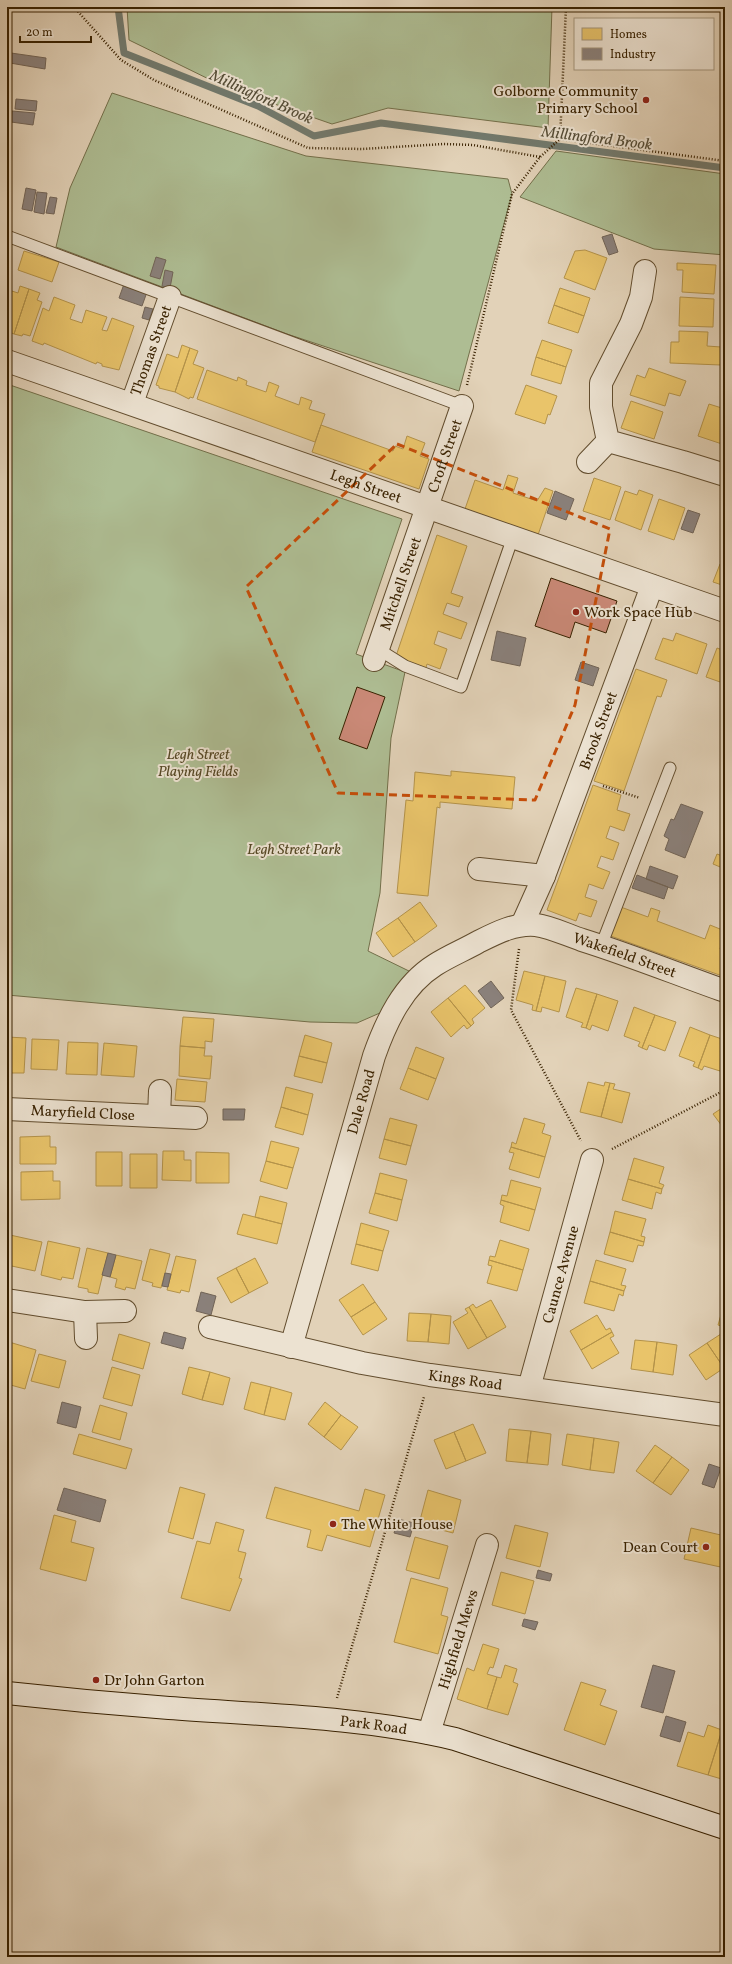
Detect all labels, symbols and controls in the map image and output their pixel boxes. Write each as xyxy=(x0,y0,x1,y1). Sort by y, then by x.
scale bar xyxy=(20,18,91,44)
legend xyxy=(574,18,714,70)
text: 20 m xyxy=(26,25,53,41)
text: Homes xyxy=(610,27,647,43)
text: Industry xyxy=(610,47,656,63)
water label: Millingford Brook xyxy=(205,65,317,131)
place label: Golborne Community Primary School xyxy=(494,82,638,120)
marker: Golborne Community Primary School xyxy=(641,95,651,105)
water label: Millingford Brook xyxy=(539,121,654,157)
street label: Thomas Street xyxy=(126,303,178,399)
street label: Croft Street xyxy=(424,417,469,496)
street label: Legh Street xyxy=(327,465,404,510)
street label: Mitchell Street xyxy=(376,534,428,633)
place label: Work Space Hub xyxy=(584,603,692,624)
marker: Work Space Hub xyxy=(571,607,581,617)
street label: Brook Street xyxy=(575,689,624,773)
park label: Legh Street Playing Fields xyxy=(158,745,239,783)
park label: Legh Street Park xyxy=(247,840,341,861)
street label: Wakefield Street xyxy=(570,929,679,984)
street label: Dale Road xyxy=(343,1067,382,1137)
street label: Maryfield Close xyxy=(30,1101,135,1127)
street label: Caunce Avenue xyxy=(538,1223,585,1326)
street label: Kings Road xyxy=(427,1366,504,1397)
place label: The White House xyxy=(341,1515,453,1536)
marker: The White House xyxy=(328,1519,338,1529)
place label: Dean Court xyxy=(623,1538,698,1559)
marker: Dean Court xyxy=(701,1542,711,1552)
street label: Highfield Mews xyxy=(434,1587,485,1692)
place label: Dr John Garton xyxy=(104,1671,205,1692)
marker: Dr John Garton xyxy=(91,1675,101,1685)
street label: Park Road xyxy=(339,1711,409,1741)

